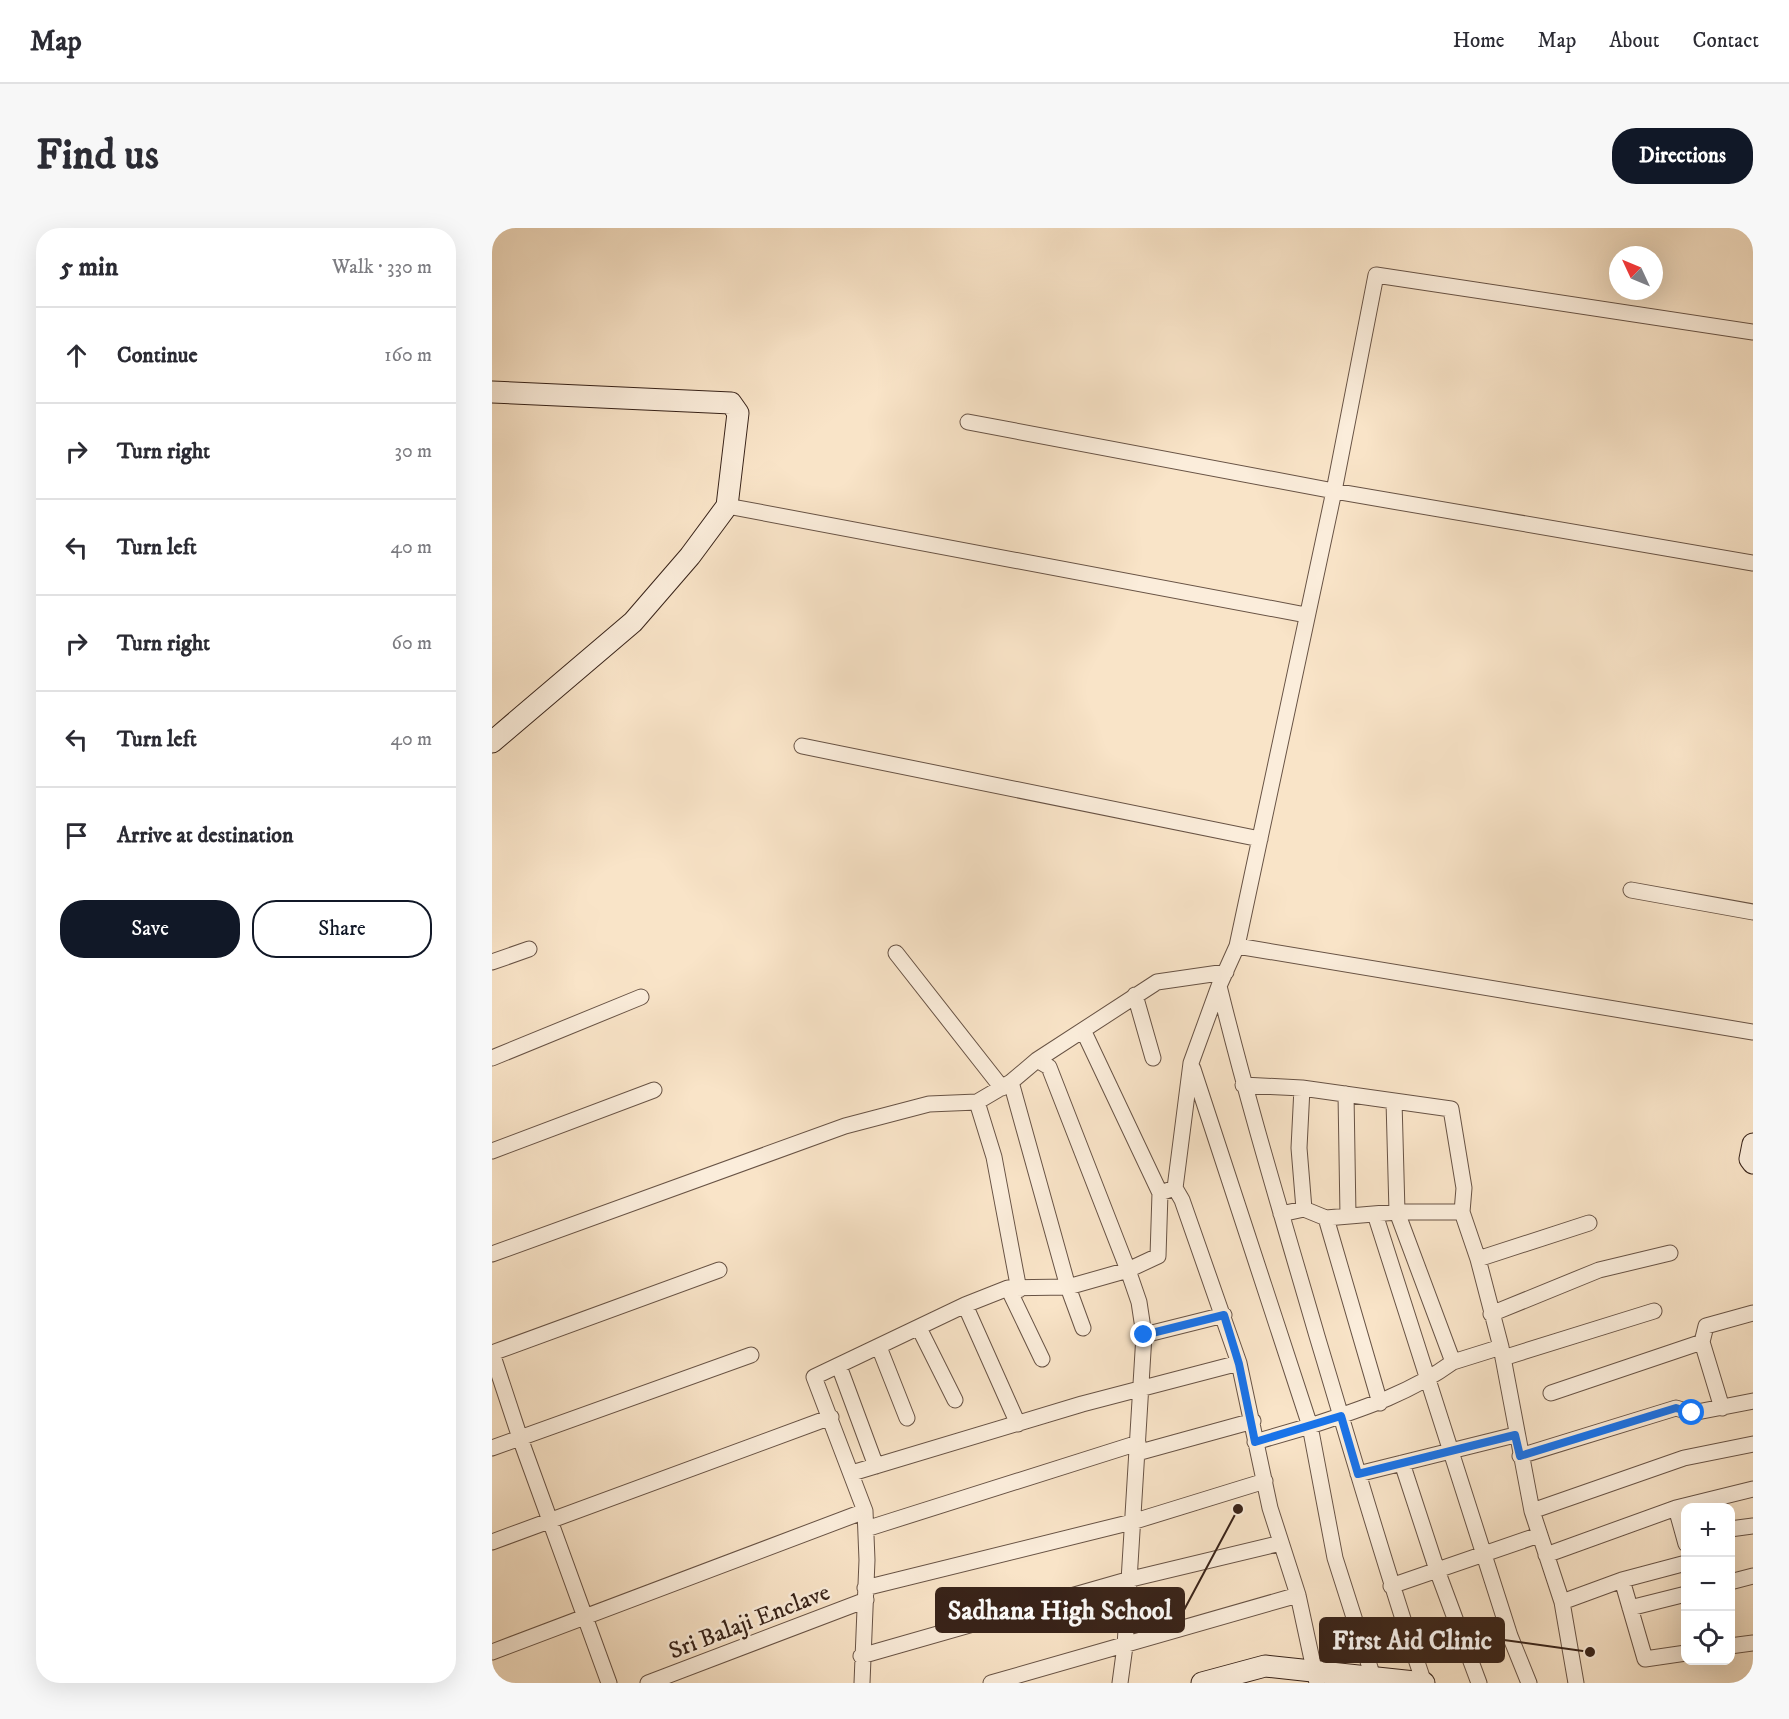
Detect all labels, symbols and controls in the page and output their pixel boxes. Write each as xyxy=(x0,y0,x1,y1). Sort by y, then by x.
text: Map xyxy=(30,24,82,59)
text: Home xyxy=(1453,28,1505,54)
text: Map xyxy=(1538,28,1576,54)
text: About xyxy=(1609,28,1660,54)
text: Contact xyxy=(1693,28,1759,54)
button: Directions xyxy=(1612,128,1753,184)
text: Find us xyxy=(36,130,159,182)
north arrow xyxy=(1609,246,1663,300)
text: 5 min xyxy=(60,251,118,284)
text: Walk · 330 m xyxy=(332,255,432,280)
icon: ahead xyxy=(60,339,93,372)
text: Continue xyxy=(117,342,198,369)
text: 160 m xyxy=(384,343,432,368)
icon: right xyxy=(60,435,93,468)
text: Turn right xyxy=(117,438,210,465)
text: 30 m xyxy=(394,439,432,464)
icon: left xyxy=(60,531,93,564)
text: Turn left xyxy=(117,534,197,561)
text: 40 m xyxy=(390,535,432,560)
icon: right xyxy=(60,627,93,660)
text: Turn right xyxy=(117,630,210,657)
text: 60 m xyxy=(392,631,432,656)
icon: left xyxy=(60,723,93,756)
text: Turn left xyxy=(117,726,197,753)
text: 40 m xyxy=(390,727,432,752)
icon: arrive xyxy=(60,819,93,852)
text: Arrive at destination xyxy=(117,822,294,849)
button: Save xyxy=(60,900,240,958)
button: Share xyxy=(252,900,432,958)
route end xyxy=(1130,1321,1156,1347)
route start xyxy=(1678,1399,1704,1425)
map controls xyxy=(1681,1503,1735,1665)
button: + xyxy=(1681,1503,1735,1557)
button: − xyxy=(1681,1557,1735,1611)
street label: Sri Balaji Enclave xyxy=(665,1577,834,1666)
callout: Sadhana High School xyxy=(936,1588,1184,1632)
text: Sadhana High School xyxy=(948,1595,1173,1628)
button: locate xyxy=(1681,1611,1735,1665)
callout: First Aid Clinic xyxy=(1320,1618,1504,1662)
text: First Aid Clinic xyxy=(1332,1625,1492,1658)

